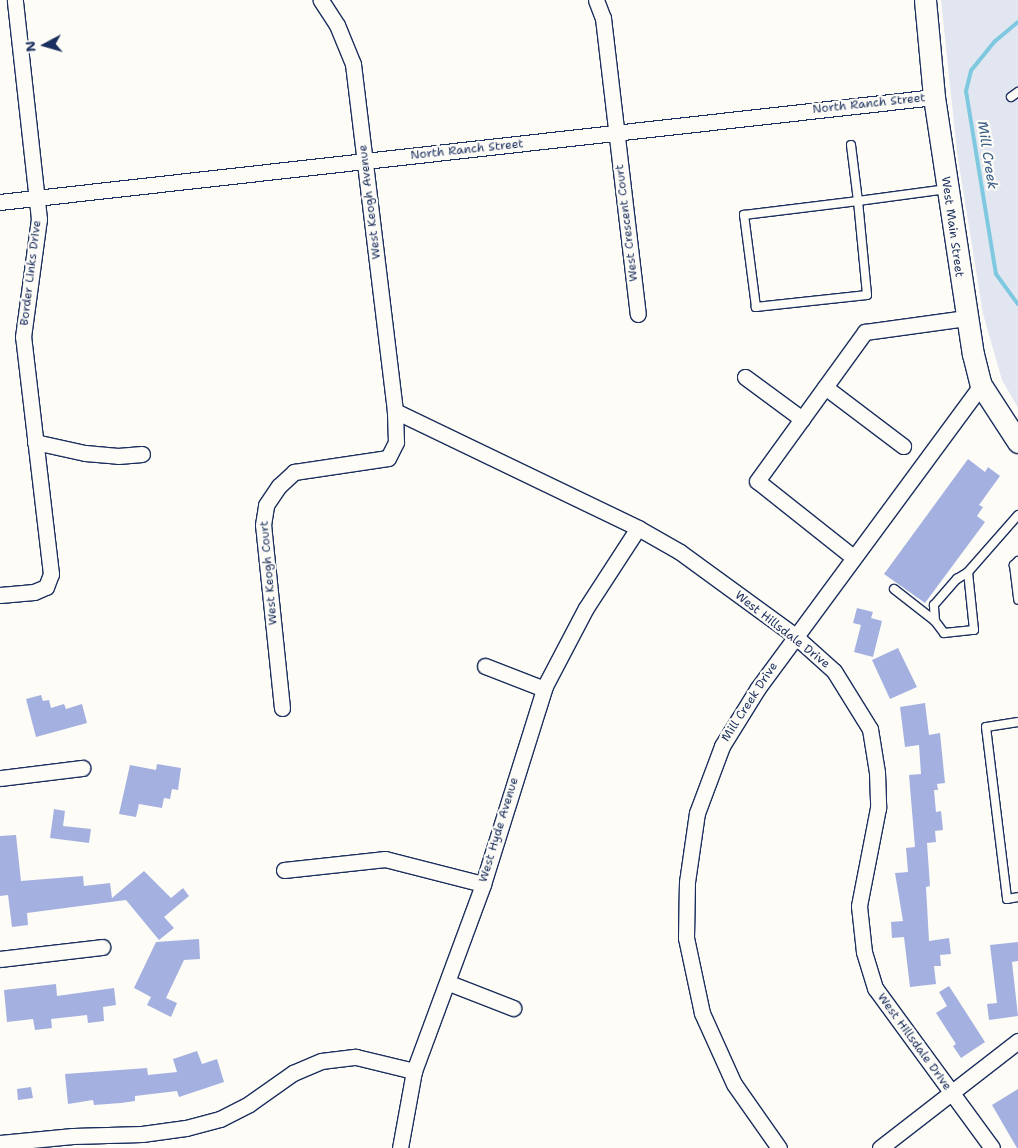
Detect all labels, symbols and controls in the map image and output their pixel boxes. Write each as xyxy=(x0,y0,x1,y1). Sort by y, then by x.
north arrow xyxy=(20,20,70,70)
text: N xyxy=(21,40,40,53)
street label: North Ranch Street xyxy=(812,91,926,117)
water label: Mill Creek xyxy=(974,120,1002,190)
street label: North Ranch Street xyxy=(410,137,524,163)
street label: West Keogh Avenue xyxy=(356,144,384,260)
street label: West Crescent Court xyxy=(613,164,641,282)
street label: West Main Street xyxy=(938,176,966,278)
street label: Border Links Drive xyxy=(17,219,45,327)
street label: West Keogh Court xyxy=(257,520,281,626)
street label: West Hillsdale Drive xyxy=(732,588,832,672)
street label: Mill Creek Drive xyxy=(719,660,781,744)
street label: West Hyde Avenue xyxy=(476,776,522,884)
street label: West Hillsdale Drive xyxy=(874,991,954,1093)

